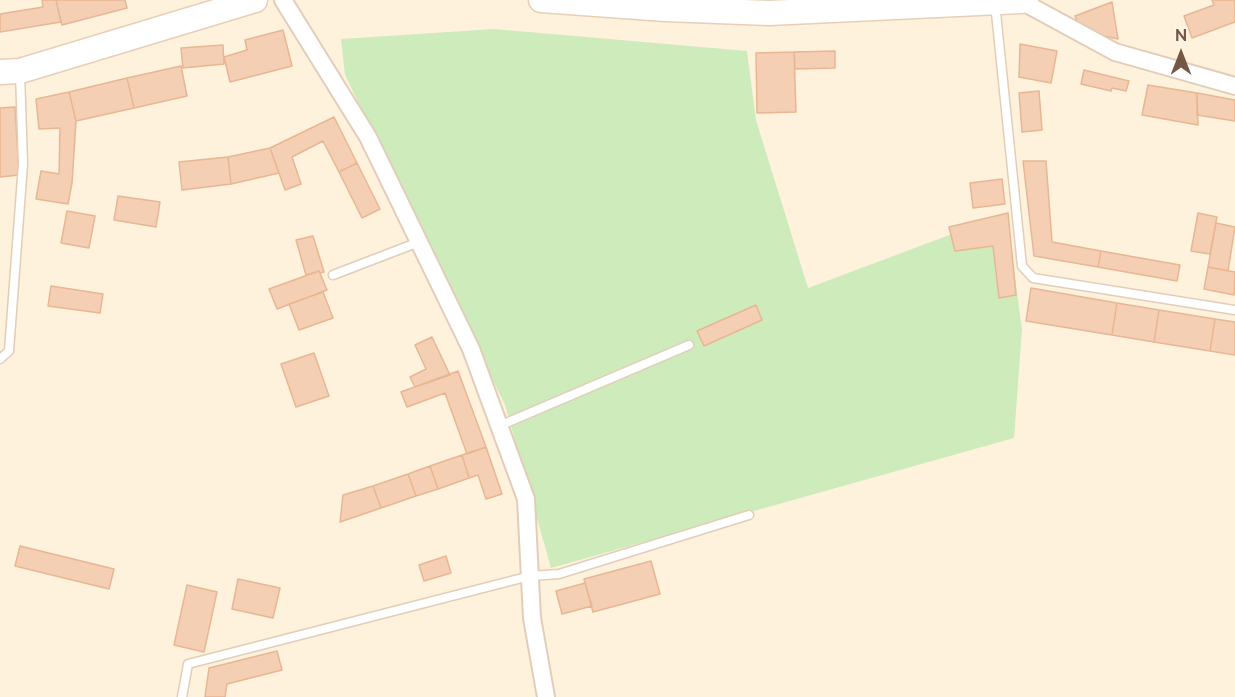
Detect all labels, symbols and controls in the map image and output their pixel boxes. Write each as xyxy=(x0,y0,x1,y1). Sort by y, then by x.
north arrow xyxy=(1151,24,1211,84)
text: N xyxy=(1175,26,1187,45)

